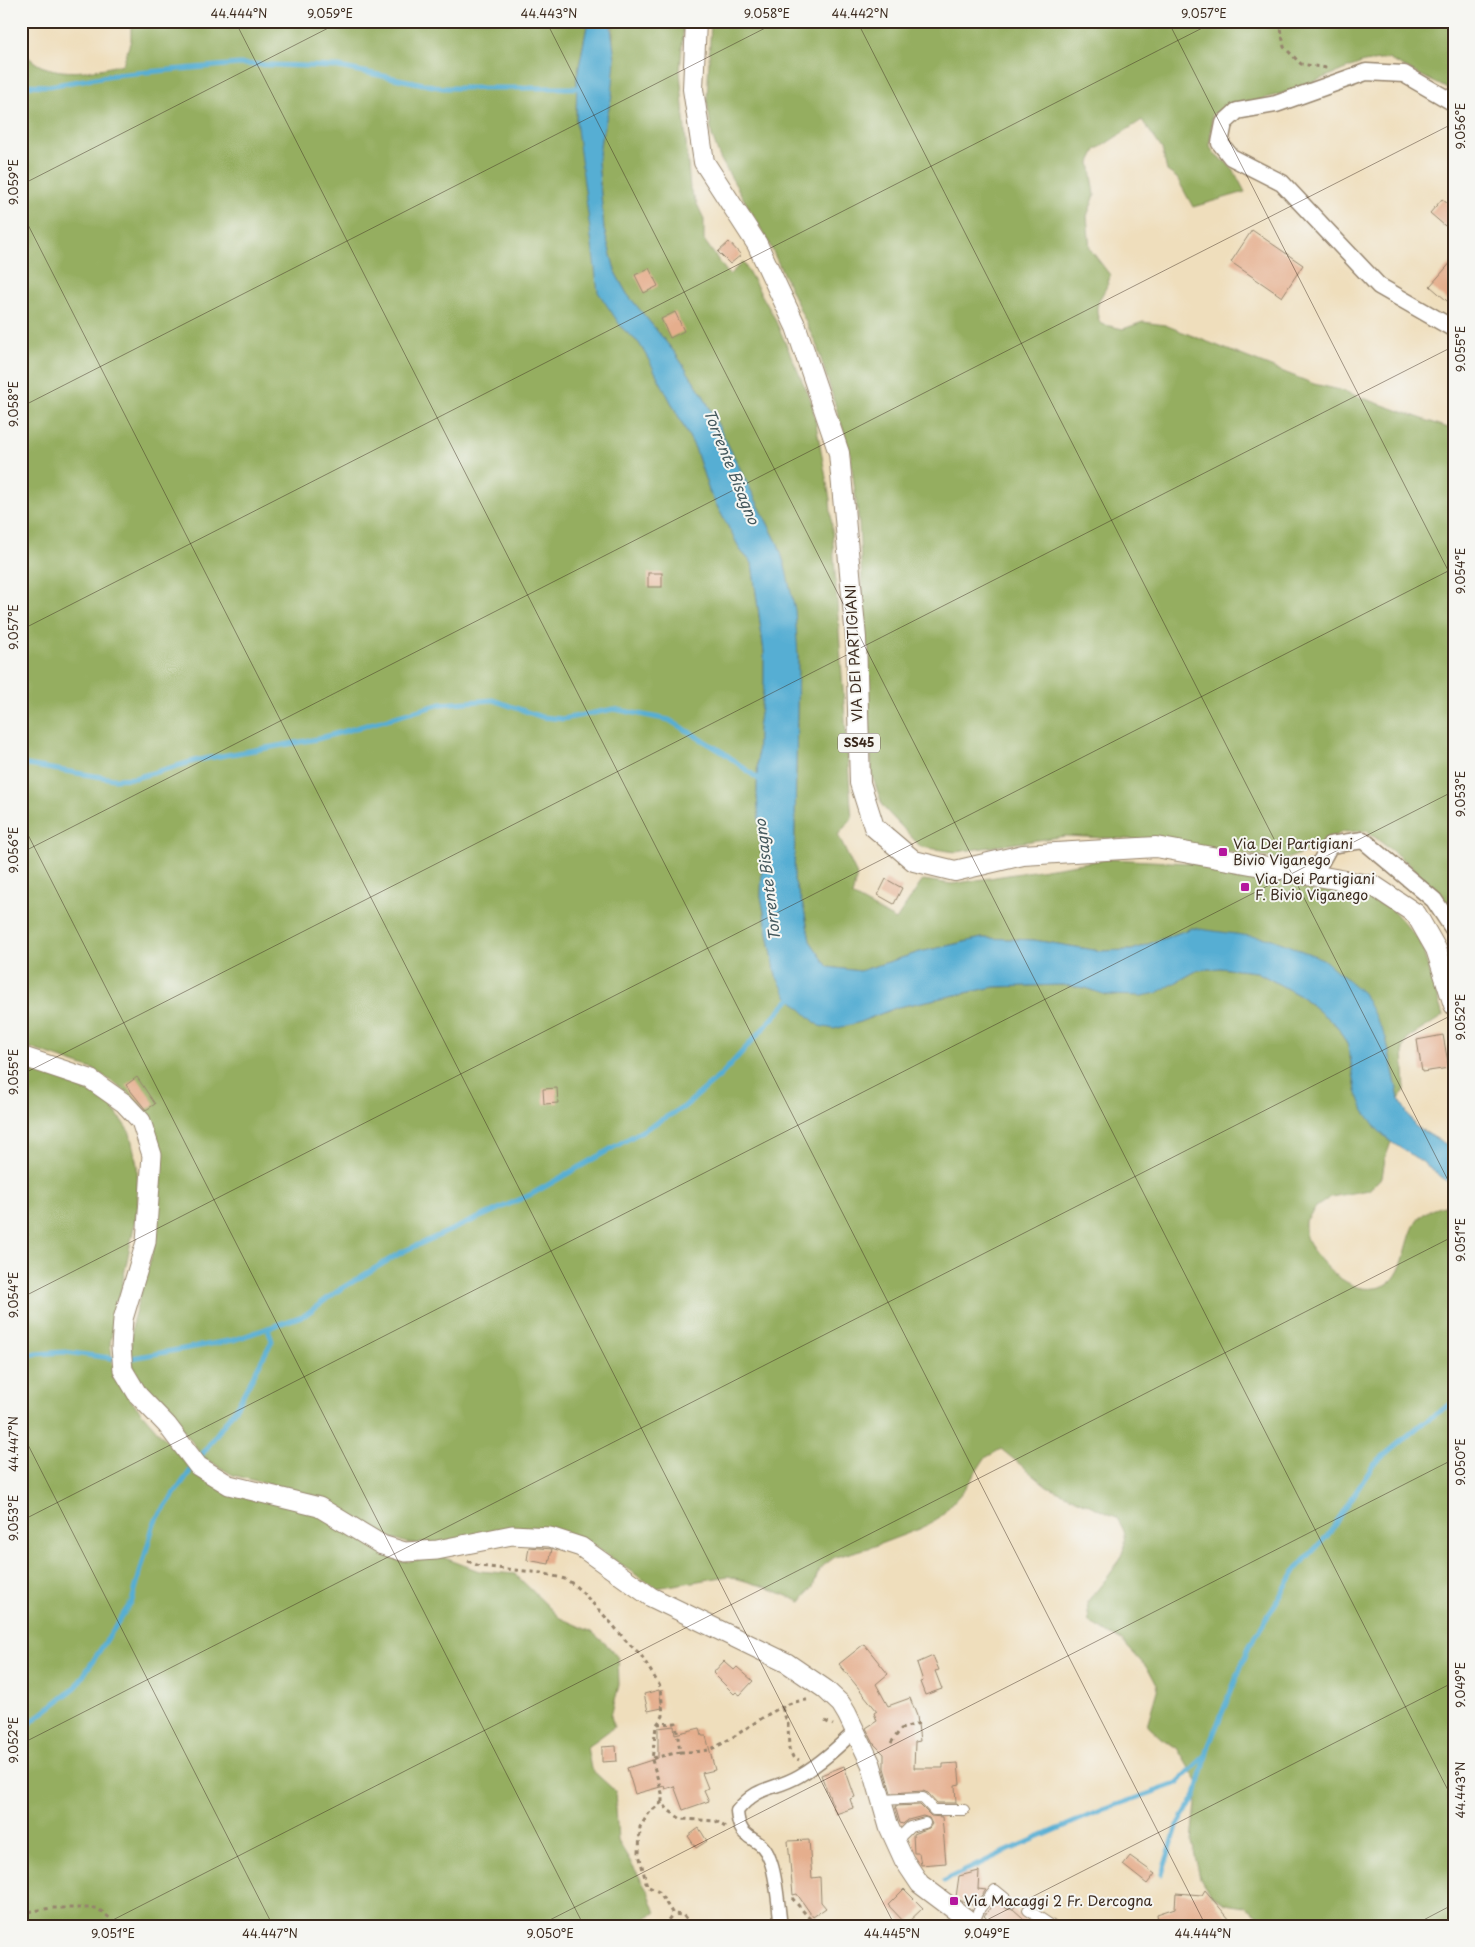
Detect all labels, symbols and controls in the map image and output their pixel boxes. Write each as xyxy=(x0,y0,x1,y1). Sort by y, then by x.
text: 44.444°N xyxy=(210,4,268,22)
text: 9.059°E xyxy=(307,4,353,22)
text: 44.443°N xyxy=(521,4,577,22)
text: 9.058°E xyxy=(744,4,790,22)
text: 44.442°N xyxy=(831,4,889,22)
text: 9.057°E xyxy=(1181,4,1227,22)
text: 9.056°E xyxy=(1451,103,1469,149)
text: 9.059°E xyxy=(4,159,22,205)
text: 9.055°E xyxy=(1451,326,1469,372)
text: 9.058°E xyxy=(4,381,22,427)
water label: Torrente Bisagno xyxy=(699,405,767,529)
text: 9.054°E xyxy=(1451,548,1469,594)
street label: VIA DEI PARTIGIANI xyxy=(839,584,868,722)
text: 9.057°E xyxy=(4,604,22,650)
road number: SS45 xyxy=(838,734,880,752)
text: 9.053°E xyxy=(1451,771,1469,817)
water label: Torrente Bisagno xyxy=(747,816,785,942)
text: 9.056°E xyxy=(4,827,22,873)
place label: Via Dei Partigiani Bivio Viganego xyxy=(1233,833,1353,870)
marker: Via Dei Partigiani Bivio Viganego xyxy=(1217,846,1229,858)
place label: Via Dei Partigiani F. Bivio Viganego xyxy=(1255,868,1375,905)
marker: Via Dei Partigiani F. Bivio Viganego xyxy=(1239,881,1251,893)
text: 9.052°E xyxy=(1451,994,1469,1040)
text: 9.055°E xyxy=(4,1049,22,1095)
text: 9.051°E xyxy=(1451,1218,1469,1262)
text: 9.054°E xyxy=(4,1272,22,1318)
text: 44.447°N xyxy=(4,1416,22,1472)
text: 9.050°E xyxy=(1451,1438,1469,1486)
text: 9.053°E xyxy=(4,1495,22,1541)
text: 9.049°E xyxy=(1451,1662,1469,1708)
text: 9.052°E xyxy=(4,1717,22,1763)
text: 44.443°N xyxy=(1451,1762,1469,1818)
place label: Via Macaggi 2 Fr. Dercogna xyxy=(964,1890,1153,1911)
marker: Via Macaggi 2 Fr. Dercogna xyxy=(948,1895,960,1907)
text: 9.051°E xyxy=(91,1924,135,1942)
text: 44.447°N xyxy=(242,1924,298,1942)
text: 9.050°E xyxy=(526,1924,574,1942)
text: 44.445°N xyxy=(864,1924,920,1942)
text: 9.049°E xyxy=(964,1924,1010,1942)
text: 44.444°N xyxy=(1174,1924,1232,1942)

